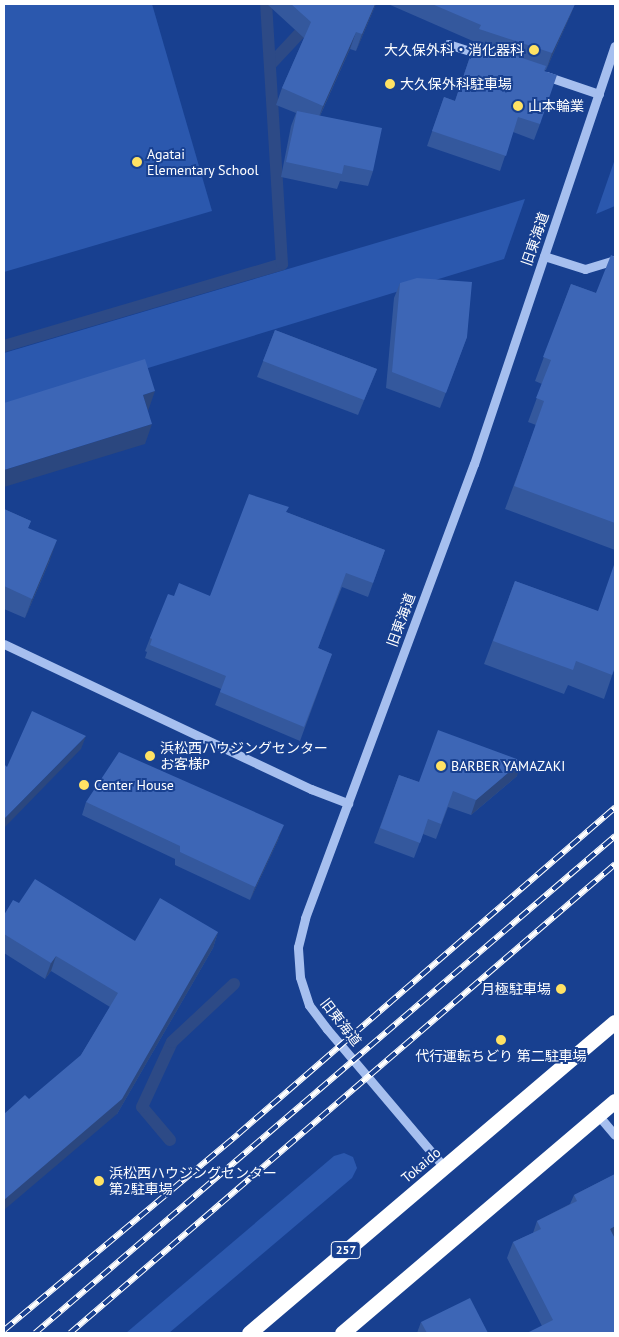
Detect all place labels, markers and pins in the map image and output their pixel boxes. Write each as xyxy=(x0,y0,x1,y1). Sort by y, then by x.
place label: 大久保外科・消化器科 xyxy=(384,42,524,58)
marker: 大久保外科・消化器科 xyxy=(528,44,540,56)
place label: 大久保外科駐車場 xyxy=(400,76,512,92)
marker: 大久保外科駐車場 xyxy=(384,78,396,90)
place label: 山本輪業 xyxy=(528,98,584,114)
marker: 山本輪業 xyxy=(512,100,524,112)
place label: Agatai Elementary School xyxy=(147,146,259,178)
marker: Agatai Elementary School xyxy=(131,156,143,168)
place label: 浜松西ハウジングセンター お客様P xyxy=(160,740,328,772)
marker: 浜松西ハウジングセンター お客様P xyxy=(144,750,156,762)
place label: BARBER YAMAZAKI xyxy=(451,758,566,774)
marker: BARBER YAMAZAKI xyxy=(435,760,447,772)
place label: Center House xyxy=(94,777,174,793)
marker: Center House xyxy=(78,779,90,791)
place label: 月極駐車場 xyxy=(481,981,551,997)
marker: 月極駐車場 xyxy=(555,983,567,995)
marker: 代行運転ちどり 第二駐車場 xyxy=(495,1034,507,1046)
place label: 代行運転ちどり 第二駐車場 xyxy=(415,1048,587,1064)
place label: 浜松西ハウジングセンター 第2駐車場 xyxy=(109,1165,277,1198)
marker: 浜松西ハウジングセンター 第2駐車場 xyxy=(93,1175,105,1187)

